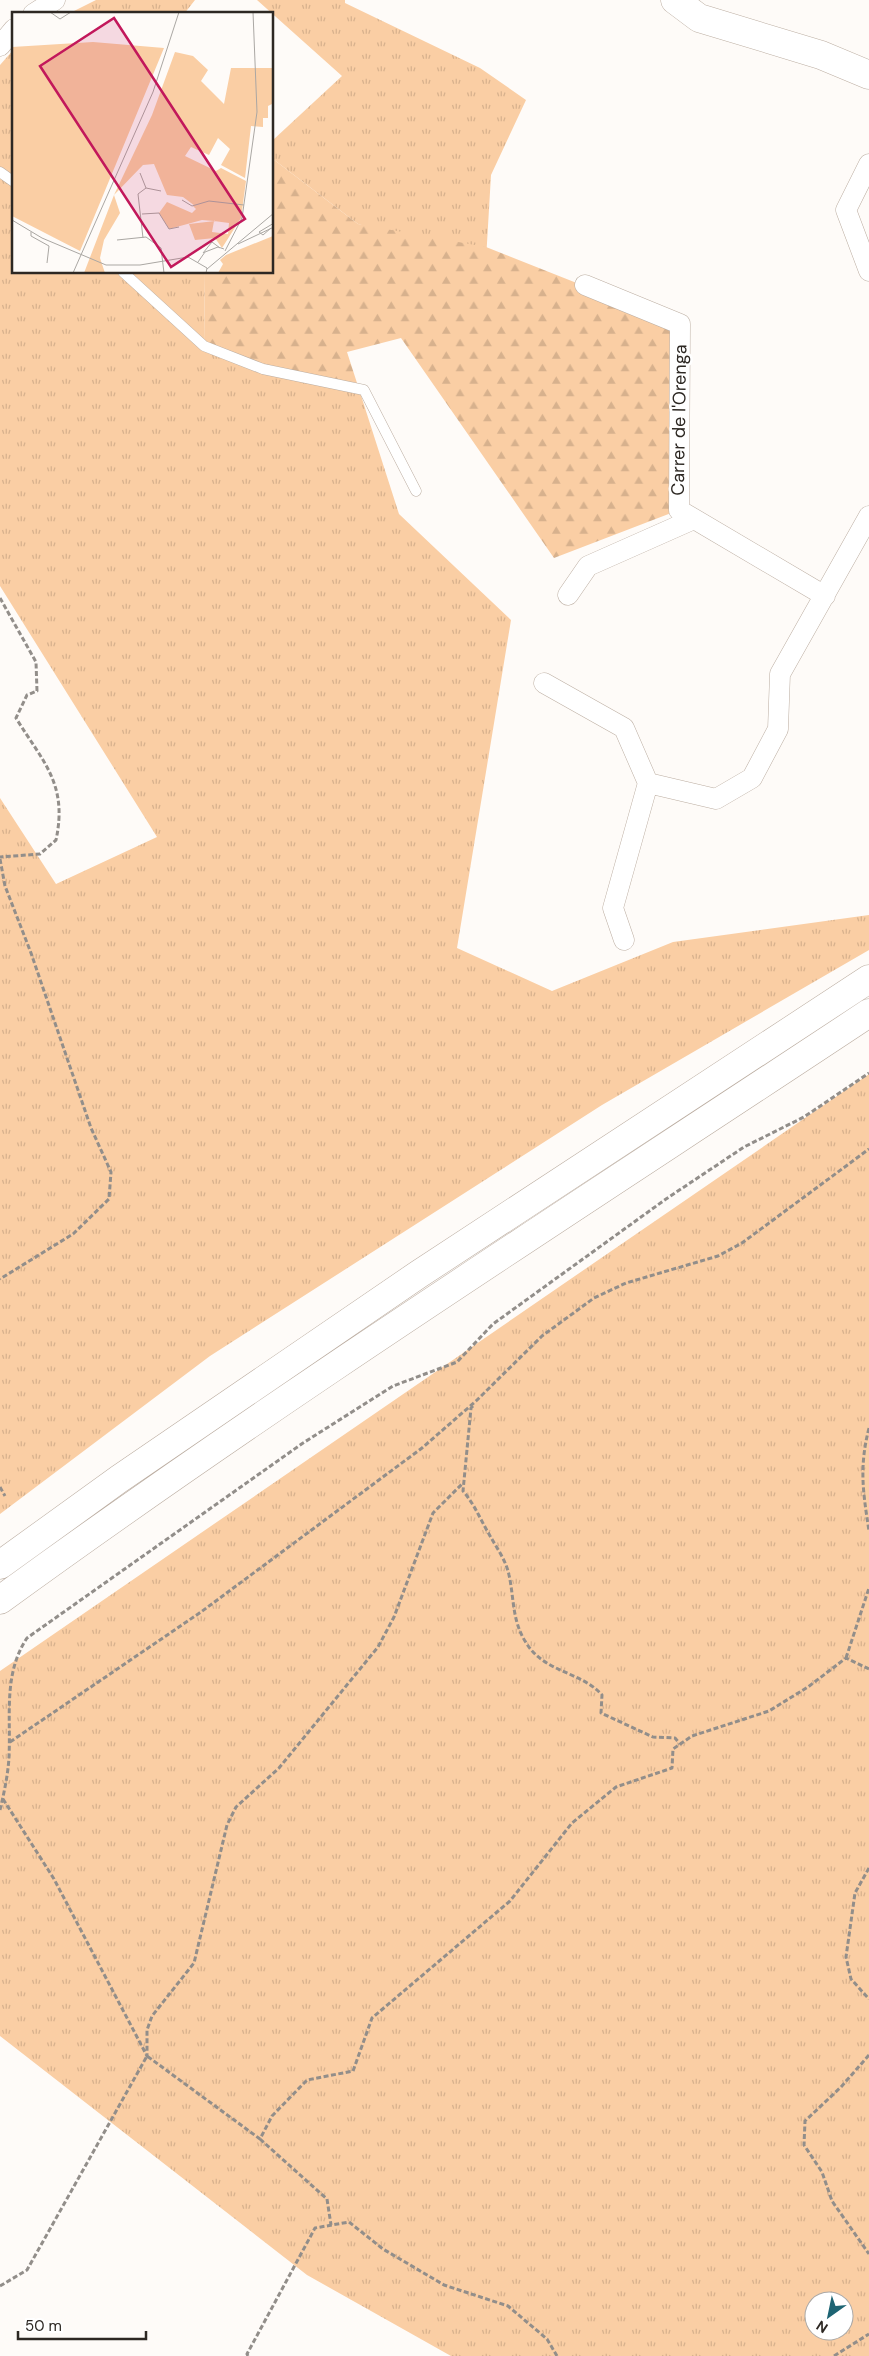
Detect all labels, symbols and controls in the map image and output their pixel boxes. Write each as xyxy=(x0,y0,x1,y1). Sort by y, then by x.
inset map xyxy=(12,12,274,274)
street label: Carrer de l'Orenga xyxy=(666,344,692,496)
north arrow xyxy=(804,2291,854,2341)
scale bar xyxy=(18,2308,145,2340)
text: 50 m xyxy=(25,2316,62,2336)
text: N xyxy=(813,2317,831,2337)

